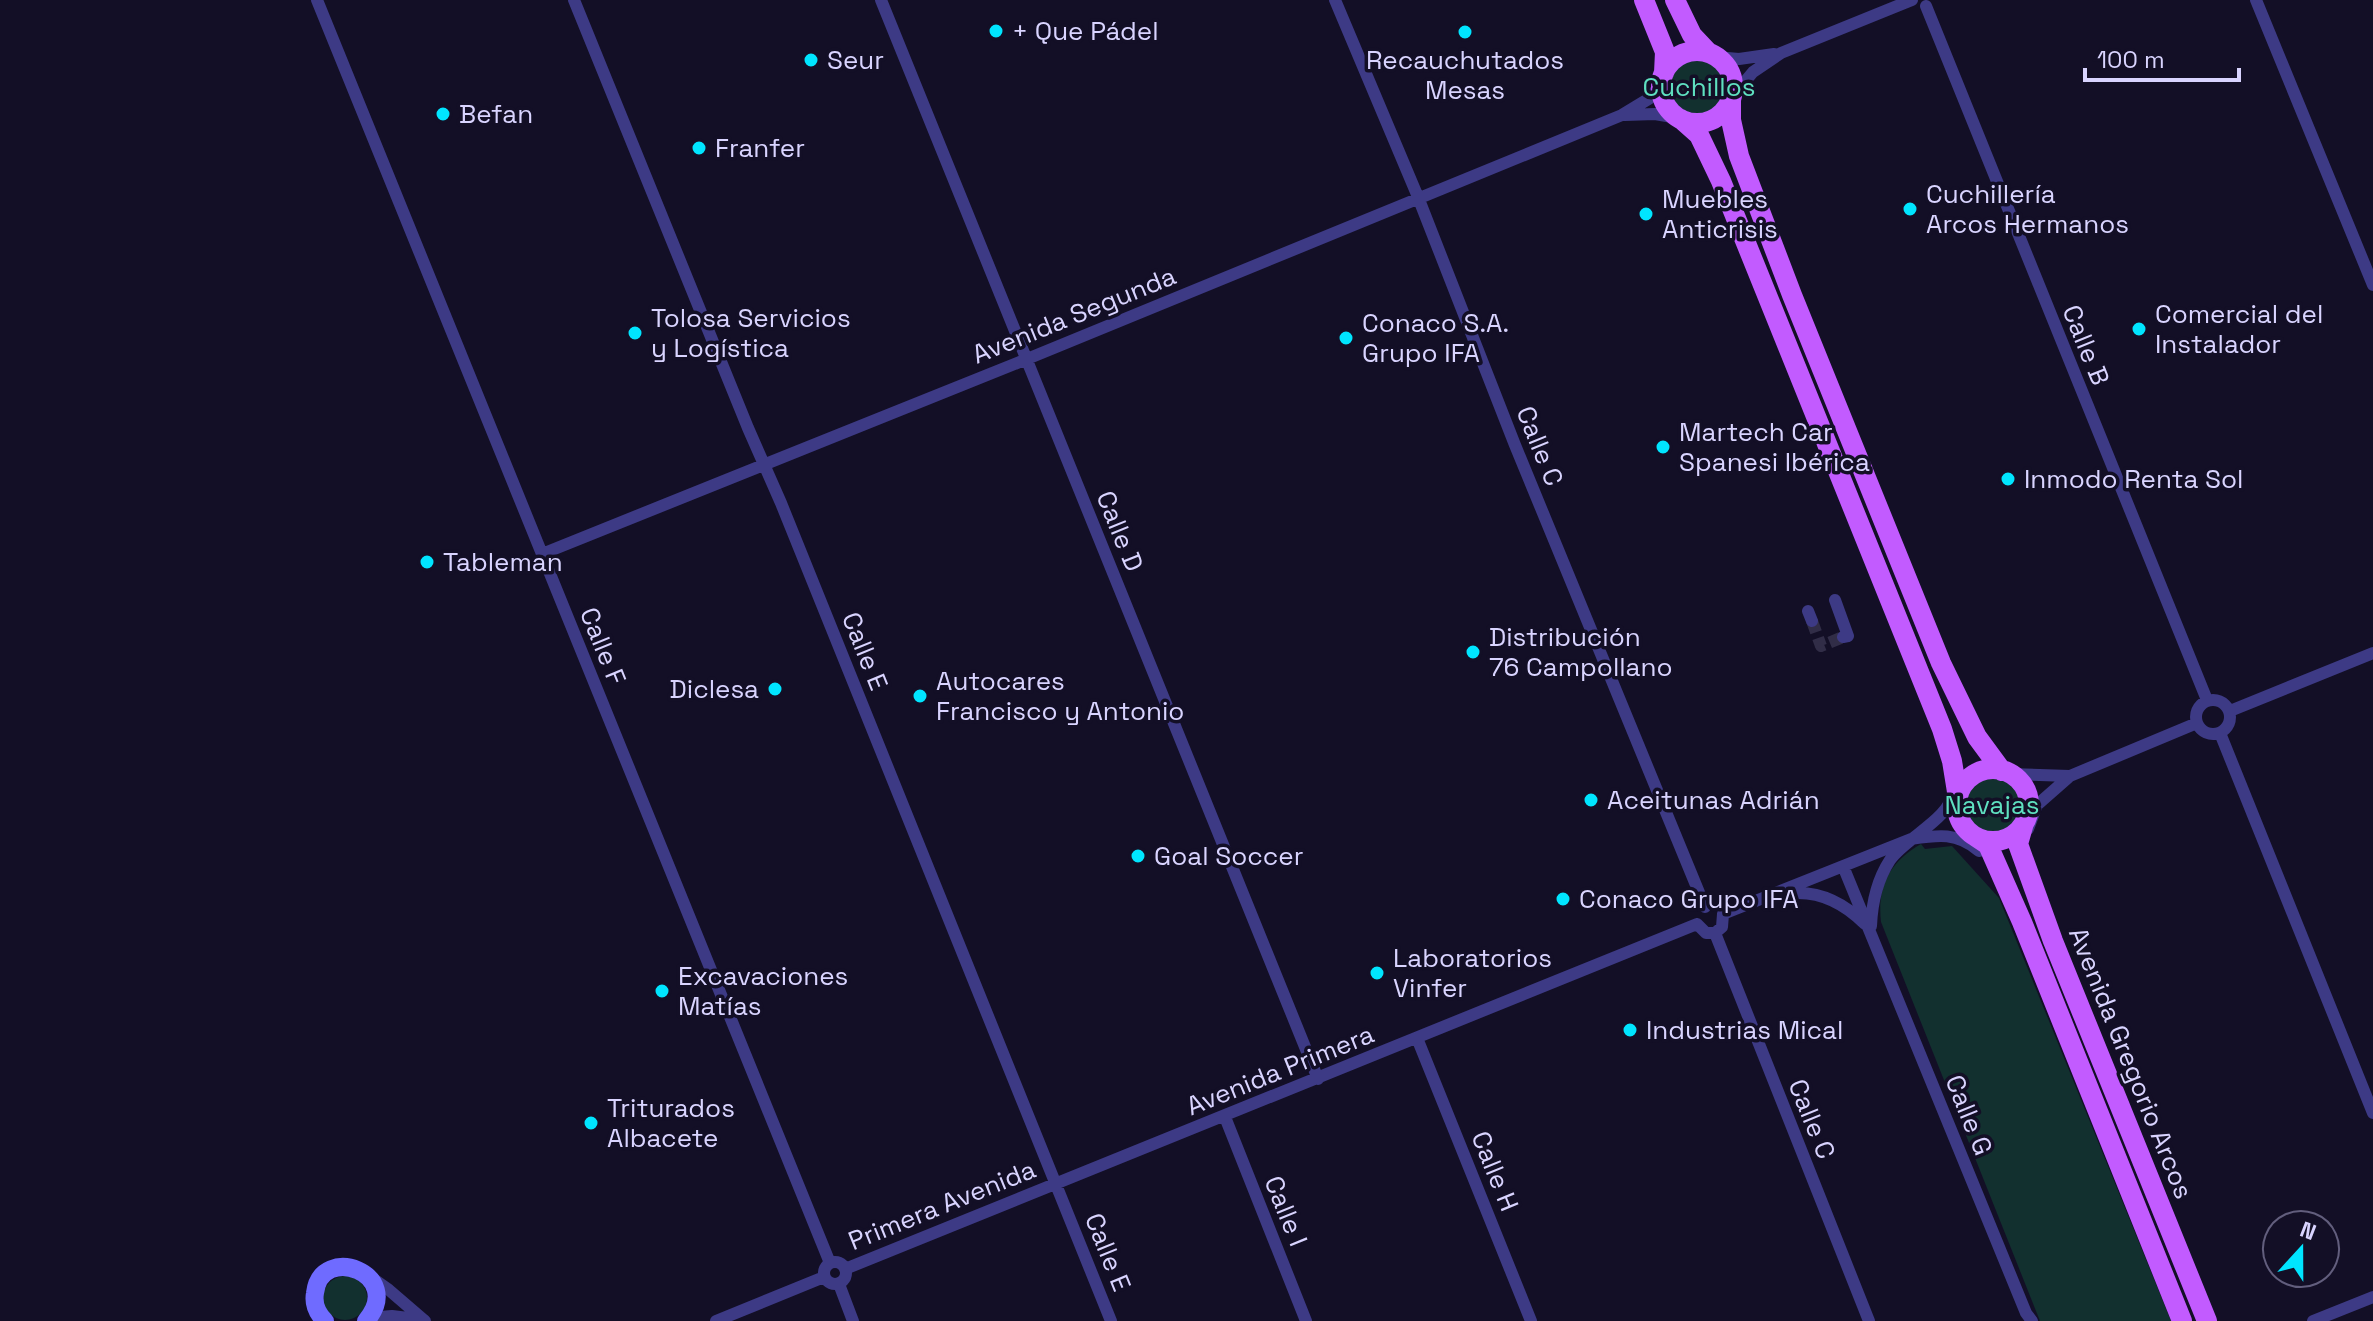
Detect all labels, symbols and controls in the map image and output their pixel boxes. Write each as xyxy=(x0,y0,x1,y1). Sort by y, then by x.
place label: + Que Pádel xyxy=(1012,14,1159,48)
marker: + Que Pádel xyxy=(987,22,1005,40)
marker: Recauchutados Mesas xyxy=(1456,23,1474,41)
scale bar xyxy=(2085,32,2239,82)
place label: Seur xyxy=(827,43,884,77)
place label: Recauchutados Mesas xyxy=(1366,43,1564,107)
text: 100 m xyxy=(2097,44,2165,75)
marker: Seur xyxy=(802,51,820,69)
park label: Cuchillos xyxy=(1643,70,1755,104)
place label: Befan xyxy=(459,97,533,131)
marker: Befan xyxy=(434,105,452,123)
place label: Franfer xyxy=(715,131,805,165)
marker: Franfer xyxy=(690,139,708,157)
place label: Cuchillería Arcos Hermanos xyxy=(1926,177,2129,241)
place label: Muebles Anticrisis xyxy=(1662,182,1778,246)
marker: Cuchillería Arcos Hermanos xyxy=(1901,200,1919,218)
marker: Muebles Anticrisis xyxy=(1637,205,1655,223)
street label: Avenida Segunda xyxy=(967,259,1181,371)
place label: Comercial del Instalador xyxy=(2155,297,2323,361)
street label: Calle B xyxy=(2055,300,2117,390)
place label: Tolosa Servicios y Logística xyxy=(651,301,851,365)
place label: Conaco S.A. Grupo IFA xyxy=(1362,306,1509,370)
marker: Comercial del Instalador xyxy=(2130,320,2148,338)
marker: Tolosa Servicios y Logística xyxy=(626,324,644,342)
marker: Conaco S.A. Grupo IFA xyxy=(1337,329,1355,347)
street label: Calle C xyxy=(1509,401,1571,491)
place label: Martech Car Spanesi Ibérica xyxy=(1679,415,1870,479)
marker: Martech Car Spanesi Ibérica xyxy=(1654,438,1672,456)
place label: Inmodo Renta Sol xyxy=(2024,462,2243,496)
marker: Inmodo Renta Sol xyxy=(1999,470,2017,488)
street label: Calle D xyxy=(1089,486,1151,576)
place label: Tableman xyxy=(443,545,563,579)
marker: Tableman xyxy=(418,553,436,571)
street label: Calle F xyxy=(572,602,634,690)
street label: Calle E xyxy=(834,607,896,695)
place label: Distribución 76 Campollano xyxy=(1489,620,1673,684)
marker: Distribución 76 Campollano xyxy=(1464,643,1482,661)
place label: Autocares Francisco y Antonio xyxy=(936,664,1184,728)
place label: Diclesa xyxy=(670,672,759,706)
marker: Diclesa xyxy=(766,680,784,698)
marker: Autocares Francisco y Antonio xyxy=(911,687,929,705)
place label: Aceitunas Adrián xyxy=(1607,783,1820,817)
park label: Navajas xyxy=(1944,788,2040,822)
marker: Aceitunas Adrián xyxy=(1582,791,1600,809)
place label: Goal Soccer xyxy=(1154,839,1304,873)
marker: Goal Soccer xyxy=(1129,847,1147,865)
place label: Conaco Grupo IFA xyxy=(1579,882,1799,916)
marker: Conaco Grupo IFA xyxy=(1554,890,1572,908)
street label: Avenida Gregorio Arcos xyxy=(2061,922,2201,1204)
place label: Laboratorios Vinfer xyxy=(1393,941,1552,1005)
place label: Excavaciones Matías xyxy=(678,959,848,1023)
marker: Laboratorios Vinfer xyxy=(1368,964,1386,982)
marker: Excavaciones Matías xyxy=(653,982,671,1000)
place label: Industrias Mical xyxy=(1646,1013,1843,1047)
street label: Avenida Primera xyxy=(1181,1017,1379,1123)
marker: Industrias Mical xyxy=(1621,1021,1639,1039)
street label: Calle G xyxy=(1938,1070,2000,1160)
street label: Calle C xyxy=(1781,1074,1843,1164)
place label: Triturados Albacete xyxy=(607,1091,735,1155)
marker: Triturados Albacete xyxy=(582,1114,600,1132)
street label: Calle H xyxy=(1464,1126,1526,1216)
street label: Primera Avenida xyxy=(843,1152,1041,1258)
street label: Calle I xyxy=(1257,1171,1315,1251)
street label: Calle E xyxy=(1077,1208,1139,1296)
north arrow xyxy=(2261,1209,2341,1289)
text: N xyxy=(2296,1215,2320,1246)

